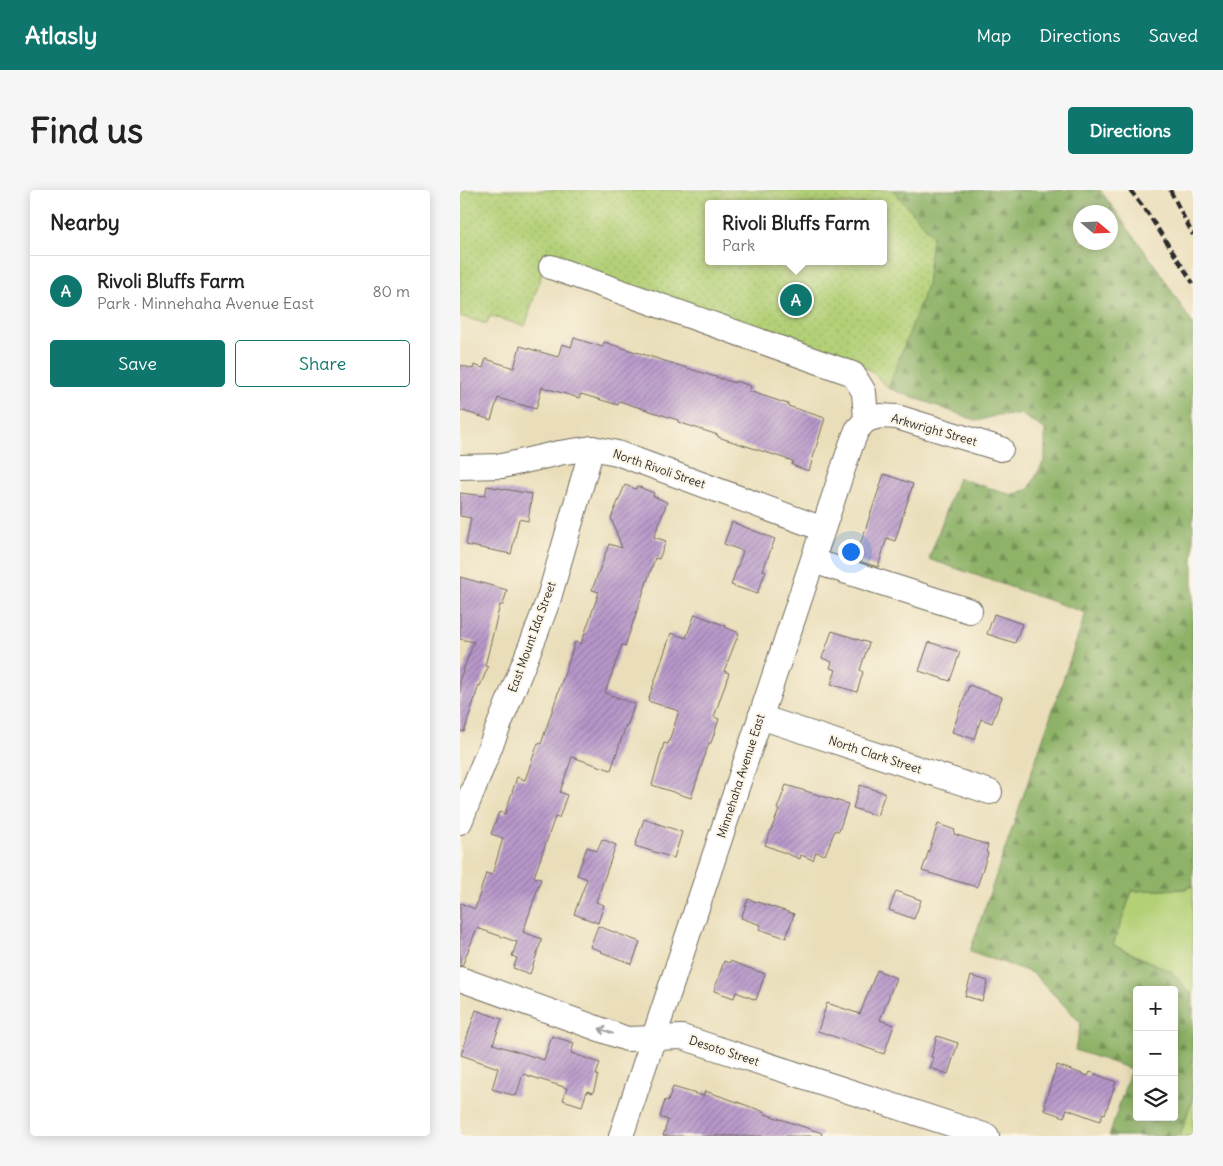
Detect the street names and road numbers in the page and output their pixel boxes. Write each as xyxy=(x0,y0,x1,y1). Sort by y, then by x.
street label: Arkwright Street xyxy=(890,410,979,449)
street label: North Rivoli Street xyxy=(611,446,707,491)
street label: East Mount Ida Street xyxy=(504,579,559,694)
street label: Minnehaha Avenue East xyxy=(713,712,768,840)
street label: North Clark Street xyxy=(827,732,924,777)
street label: Desoto Street xyxy=(687,1032,761,1069)

